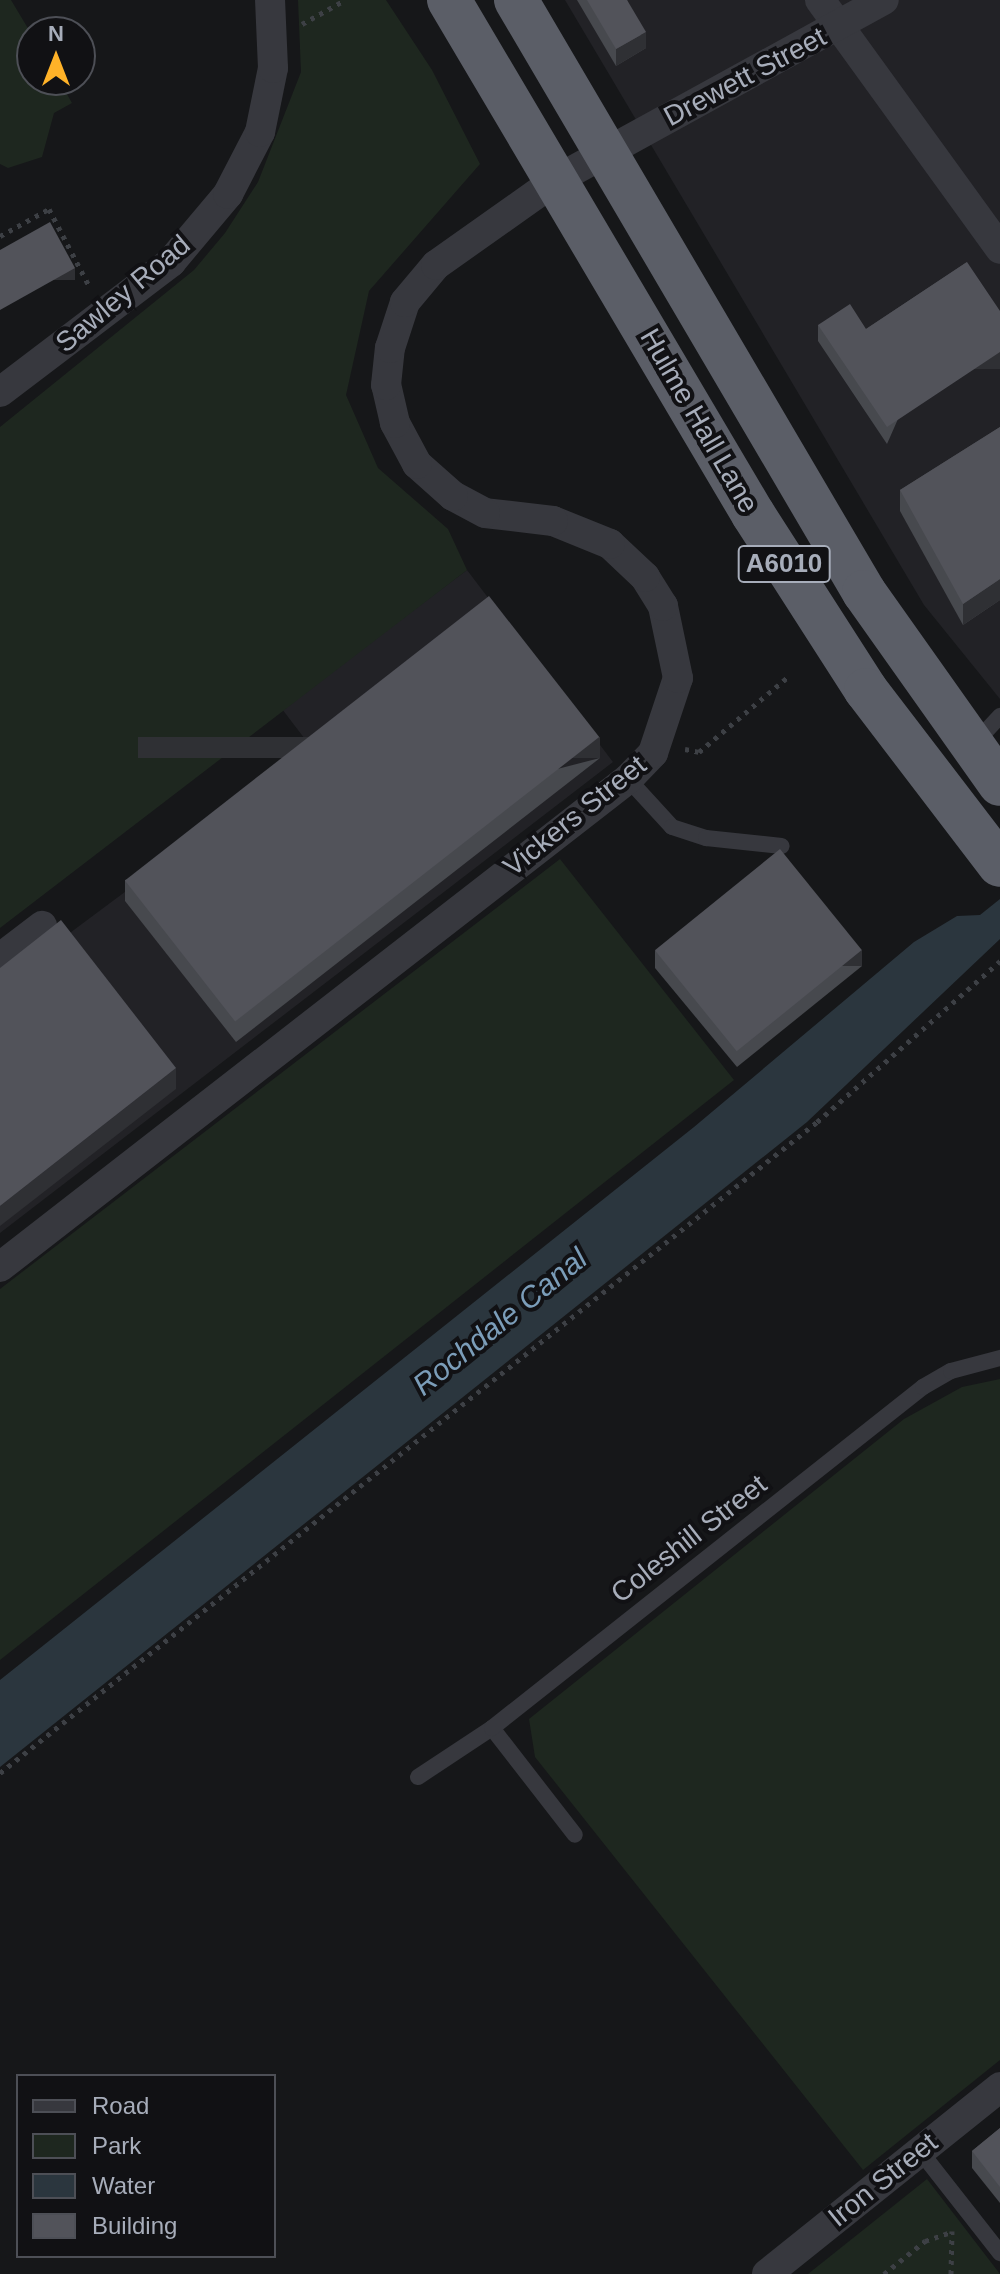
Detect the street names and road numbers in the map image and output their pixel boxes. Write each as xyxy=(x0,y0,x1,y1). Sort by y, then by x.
street label: Drewett Street xyxy=(658,20,832,134)
street label: Sawley Road xyxy=(49,228,197,360)
street label: Hulme Hall Lane xyxy=(633,323,765,519)
road number: A6010 xyxy=(736,542,832,586)
street label: Vickers Street xyxy=(497,748,653,884)
street label: Coleshill Street xyxy=(604,1468,774,1610)
street label: Iron Street xyxy=(822,2126,944,2234)

